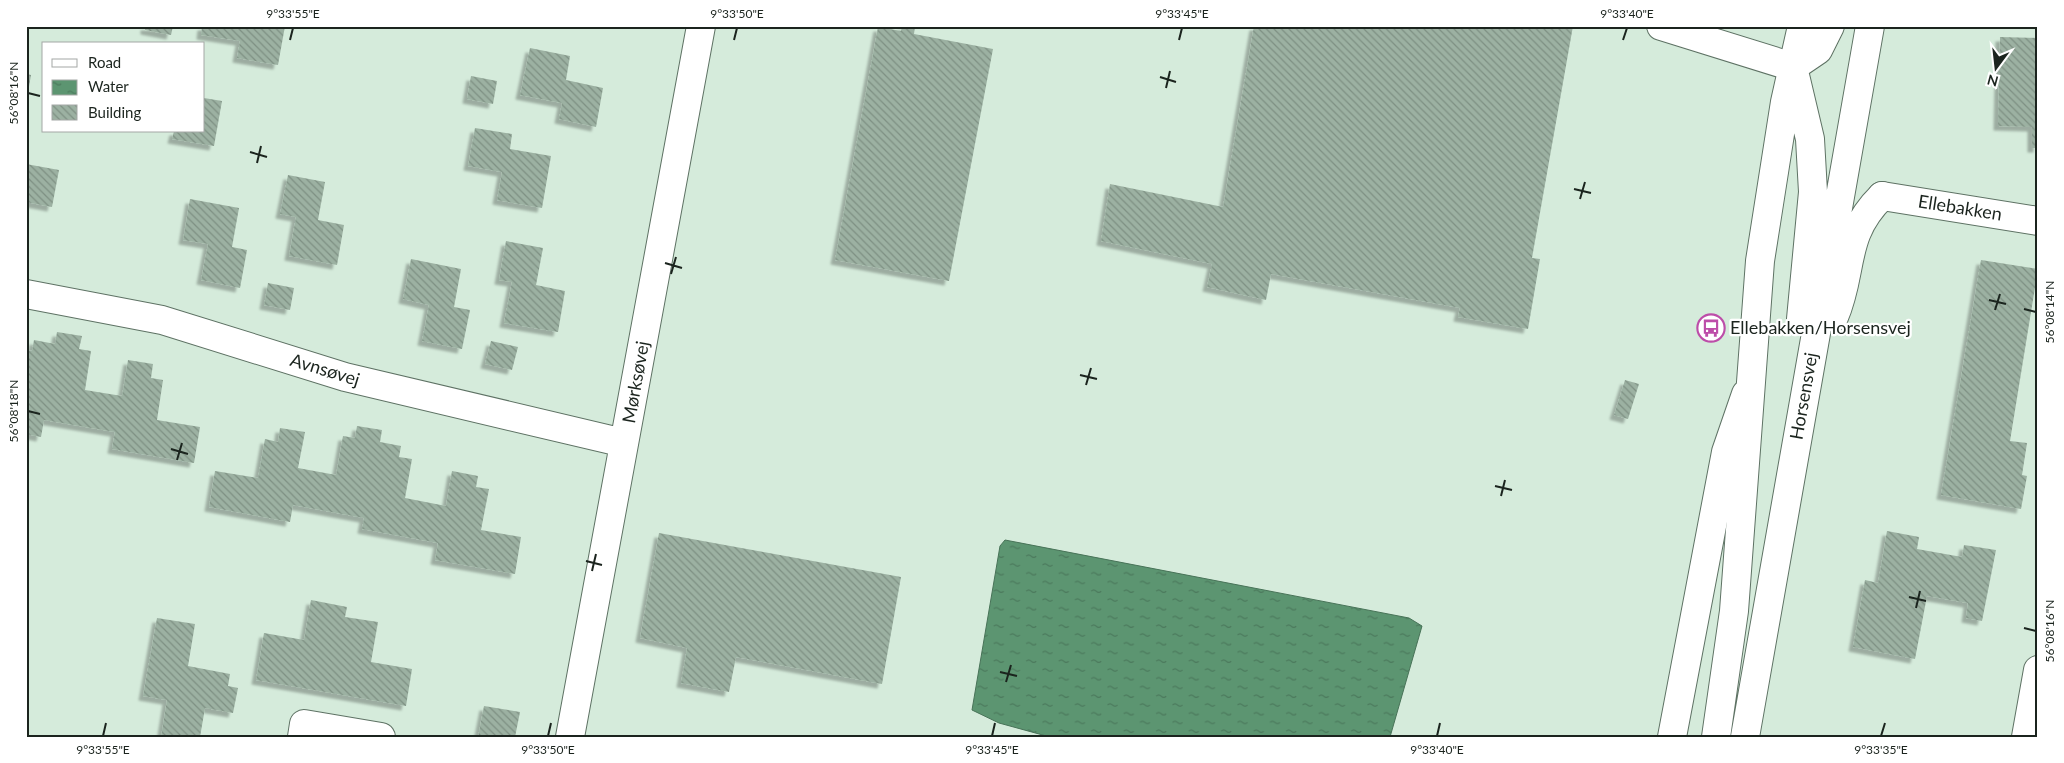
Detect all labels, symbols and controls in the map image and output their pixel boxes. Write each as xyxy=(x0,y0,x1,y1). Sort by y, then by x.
text: 9°33'55"E xyxy=(266,6,320,21)
text: 9°33'50"E xyxy=(710,6,764,21)
text: 9°33'45"E xyxy=(1155,6,1209,21)
text: 9°33'40"E xyxy=(1600,6,1654,21)
legend xyxy=(42,42,205,132)
north arrow xyxy=(1972,42,2022,92)
text: Road xyxy=(88,53,121,71)
text: 56°08'16"N xyxy=(6,62,21,124)
text: N xyxy=(1985,71,2000,91)
text: Water xyxy=(88,77,129,95)
text: Building xyxy=(88,103,141,121)
street label: Ellebakken xyxy=(1917,190,2004,224)
text: 56°08'14"N xyxy=(2042,281,2057,343)
bus stop icon: Ellebakken/Horsensvej xyxy=(1696,313,1726,343)
place label: Ellebakken/Horsensvej xyxy=(1730,316,1911,338)
street label: Mørksøvej xyxy=(617,339,653,425)
street label: Avnsøvej xyxy=(288,348,363,390)
street label: Horsensvej xyxy=(1785,351,1821,441)
text: 56°08'18"N xyxy=(6,380,21,442)
text: 56°08'16"N xyxy=(2042,600,2057,662)
text: 9°33'55"E xyxy=(76,742,130,757)
text: 9°33'50"E xyxy=(521,742,575,757)
text: 9°33'45"E xyxy=(965,742,1019,757)
text: 9°33'40"E xyxy=(1410,742,1464,757)
text: 9°33'35"E xyxy=(1854,742,1908,757)

